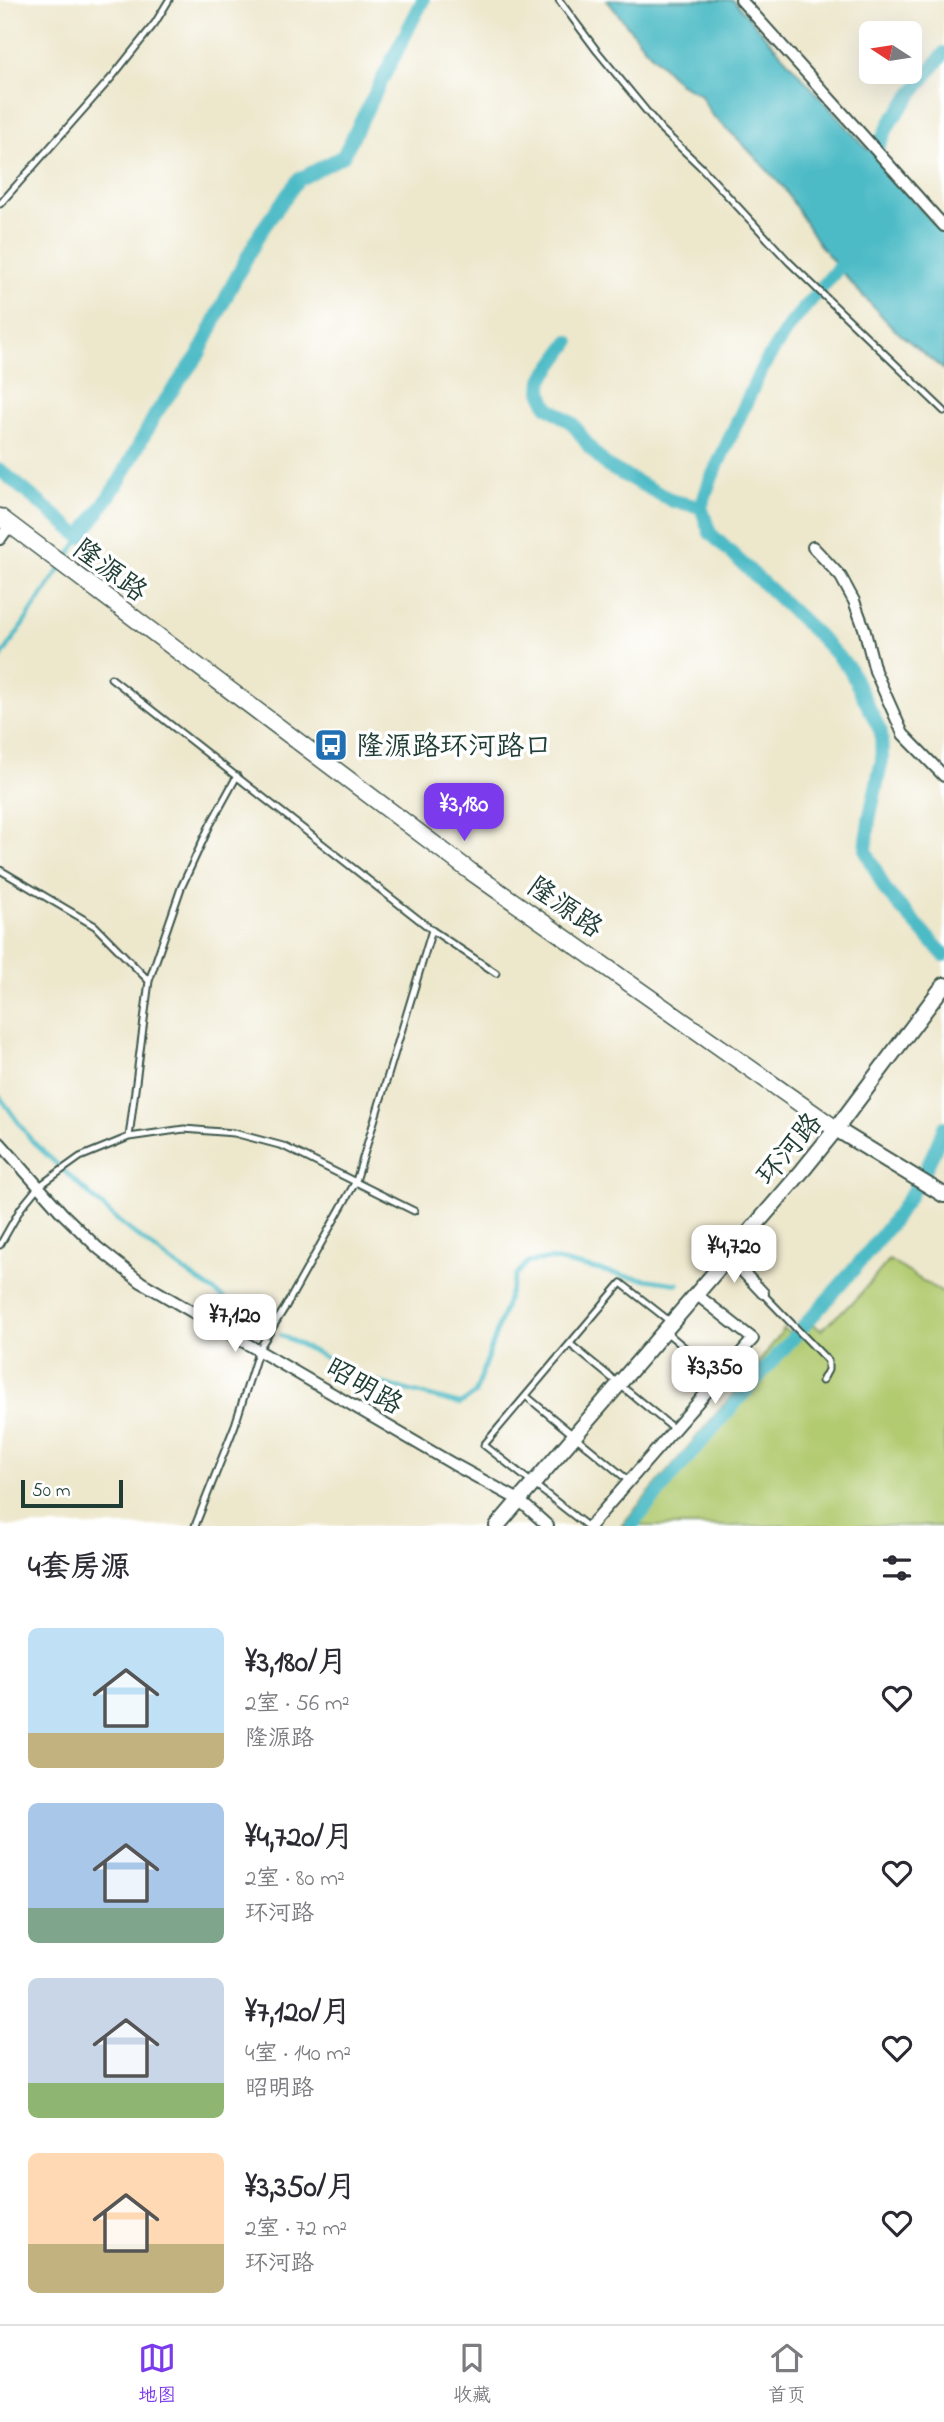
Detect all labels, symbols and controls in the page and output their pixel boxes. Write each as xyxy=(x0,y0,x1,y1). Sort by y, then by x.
north arrow xyxy=(859,21,922,84)
map controls xyxy=(859,21,922,84)
street label: 隆源路 xyxy=(63,530,155,613)
bus stop icon: 隆源路环河路口 xyxy=(312,726,350,764)
place label: 隆源路环河路口 xyxy=(356,728,552,769)
pin: ¥3,180 xyxy=(407,784,521,843)
text: ¥3,180 xyxy=(440,789,488,822)
street label: 隆源路 xyxy=(518,868,610,950)
street label: 环河路 xyxy=(748,1105,833,1196)
pin: ¥4,720 xyxy=(677,1226,791,1285)
text: ¥4,720 xyxy=(707,1231,761,1264)
pin: ¥7,120 xyxy=(178,1294,292,1354)
text: ¥7,120 xyxy=(209,1300,261,1333)
pin: ¥3,350 xyxy=(658,1346,772,1406)
street label: 昭明路 xyxy=(317,1349,410,1427)
text: ¥3,350 xyxy=(687,1352,743,1385)
scale bar xyxy=(21,1477,122,1509)
text: 50 m xyxy=(32,1478,71,1505)
text: 4套房源 xyxy=(28,1547,130,1591)
icon: filters xyxy=(878,1549,916,1587)
text: ¥3,180/月 xyxy=(245,1642,347,1686)
icon: home xyxy=(84,1656,168,1740)
icon: heart xyxy=(878,1679,916,1717)
text: 2室 · 56 m² xyxy=(245,1688,350,1721)
text: 隆源路 xyxy=(245,1723,314,1756)
text: ¥4,720/月 xyxy=(245,1817,354,1861)
icon: home xyxy=(84,1831,168,1915)
icon: heart xyxy=(878,1854,916,1892)
text: 2室 · 80 m² xyxy=(245,1863,345,1896)
text: 环河路 xyxy=(245,1898,314,1931)
text: ¥7,120/月 xyxy=(245,1992,351,2036)
icon: home xyxy=(84,2006,168,2090)
icon: heart xyxy=(878,2029,916,2067)
text: 4室 · 140 m² xyxy=(245,2038,351,2071)
text: 昭明路 xyxy=(245,2073,314,2106)
text: ¥3,350/月 xyxy=(245,2167,356,2211)
icon: home xyxy=(84,2181,168,2265)
icon: heart xyxy=(878,2204,916,2242)
text: 2室 · 72 m² xyxy=(245,2213,347,2246)
text: 环河路 xyxy=(245,2248,314,2281)
tab: 地图 xyxy=(138,2339,176,2410)
tab: 收藏 xyxy=(453,2339,491,2410)
tab: 首页 xyxy=(768,2339,806,2410)

